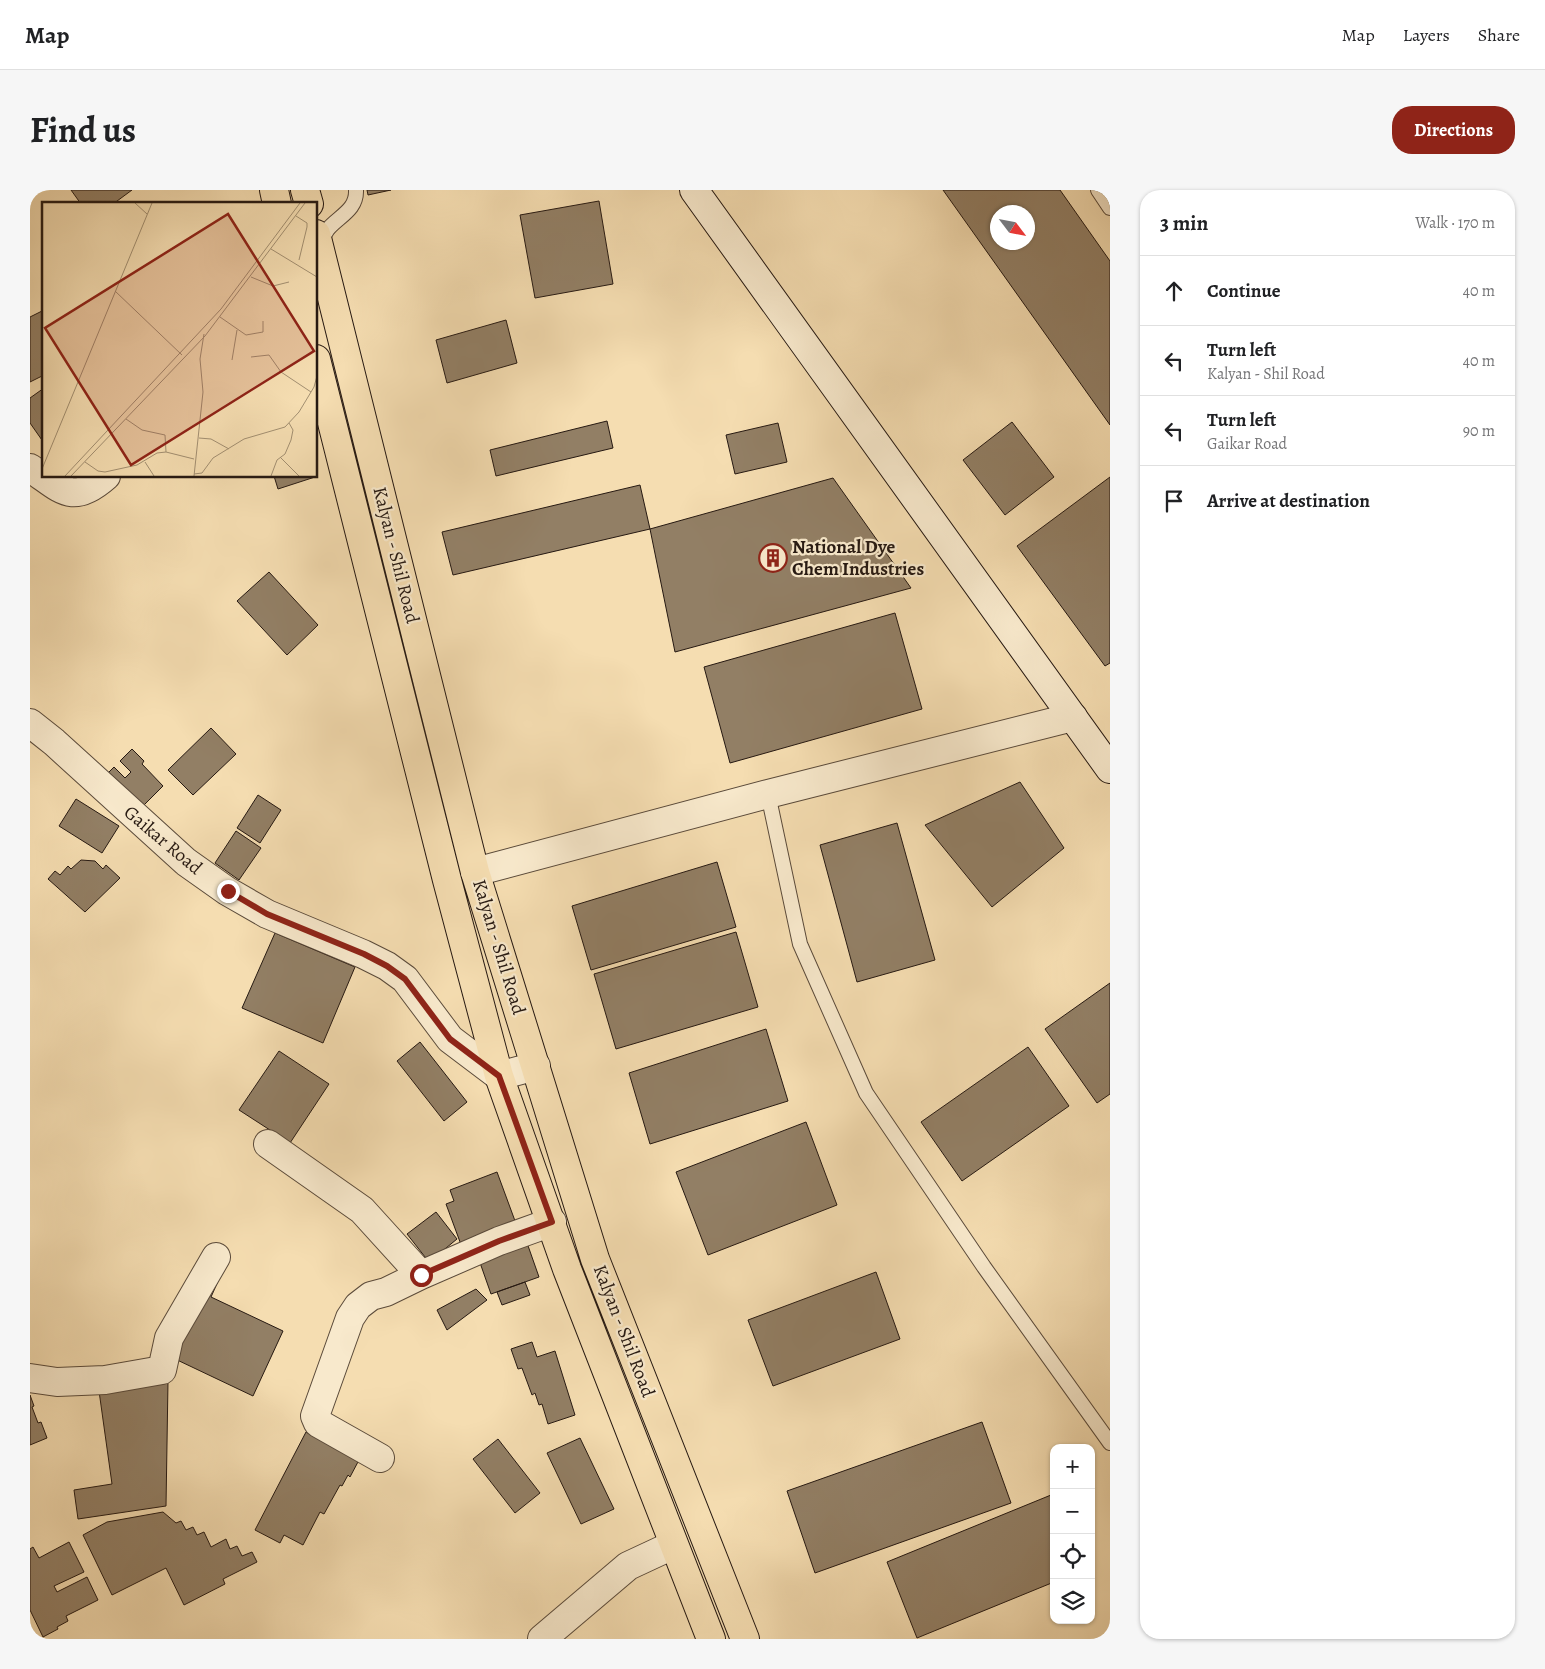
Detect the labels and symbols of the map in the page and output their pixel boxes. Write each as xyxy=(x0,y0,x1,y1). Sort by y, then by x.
inset map xyxy=(42,202,318,478)
north arrow xyxy=(990,205,1035,250)
street label: Kalyan - Shil Road xyxy=(366,484,426,627)
place label: National Dye Chem Industries xyxy=(792,534,924,582)
building icon: National Dye Chem Industries xyxy=(758,543,788,573)
street label: Gaikar Road xyxy=(118,799,208,881)
street label: Kalyan - Shil Road xyxy=(466,876,532,1018)
route end xyxy=(217,880,240,903)
street label: Kalyan - Shil Road xyxy=(587,1261,662,1402)
route start xyxy=(410,1264,433,1287)

